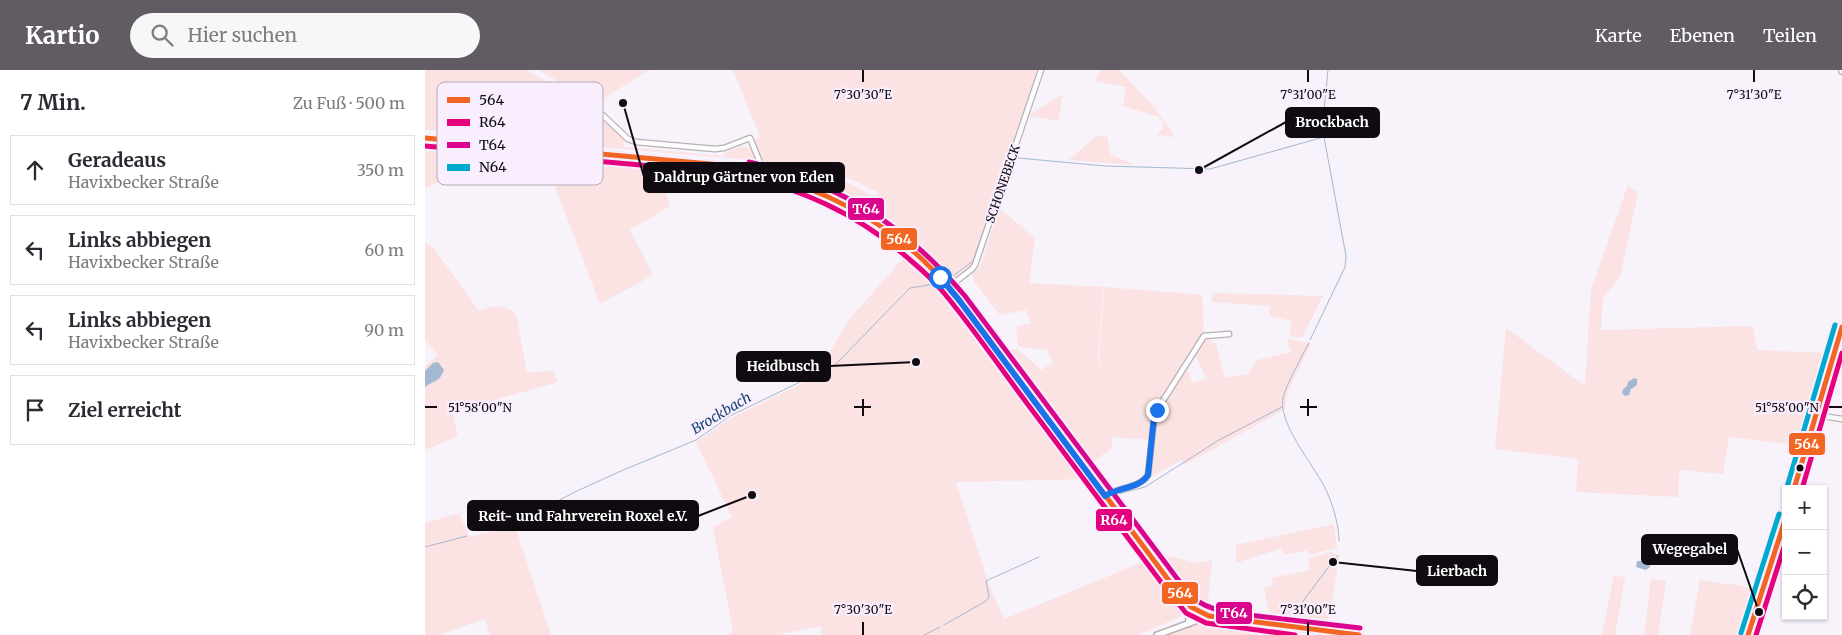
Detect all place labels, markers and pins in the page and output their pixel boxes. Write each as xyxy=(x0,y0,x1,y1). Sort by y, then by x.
callout: Brockbach xyxy=(1286,108,1379,137)
callout: Daldrup Gärtner von Eden xyxy=(644,163,844,192)
callout: Heidbusch xyxy=(737,352,830,381)
unlabelled marker xyxy=(1795,463,1805,473)
callout: Reit- und Fahrverein Roxel e.V. xyxy=(468,501,698,530)
callout: Wegegabel xyxy=(1642,535,1737,564)
callout: Lierbach xyxy=(1417,556,1497,585)

